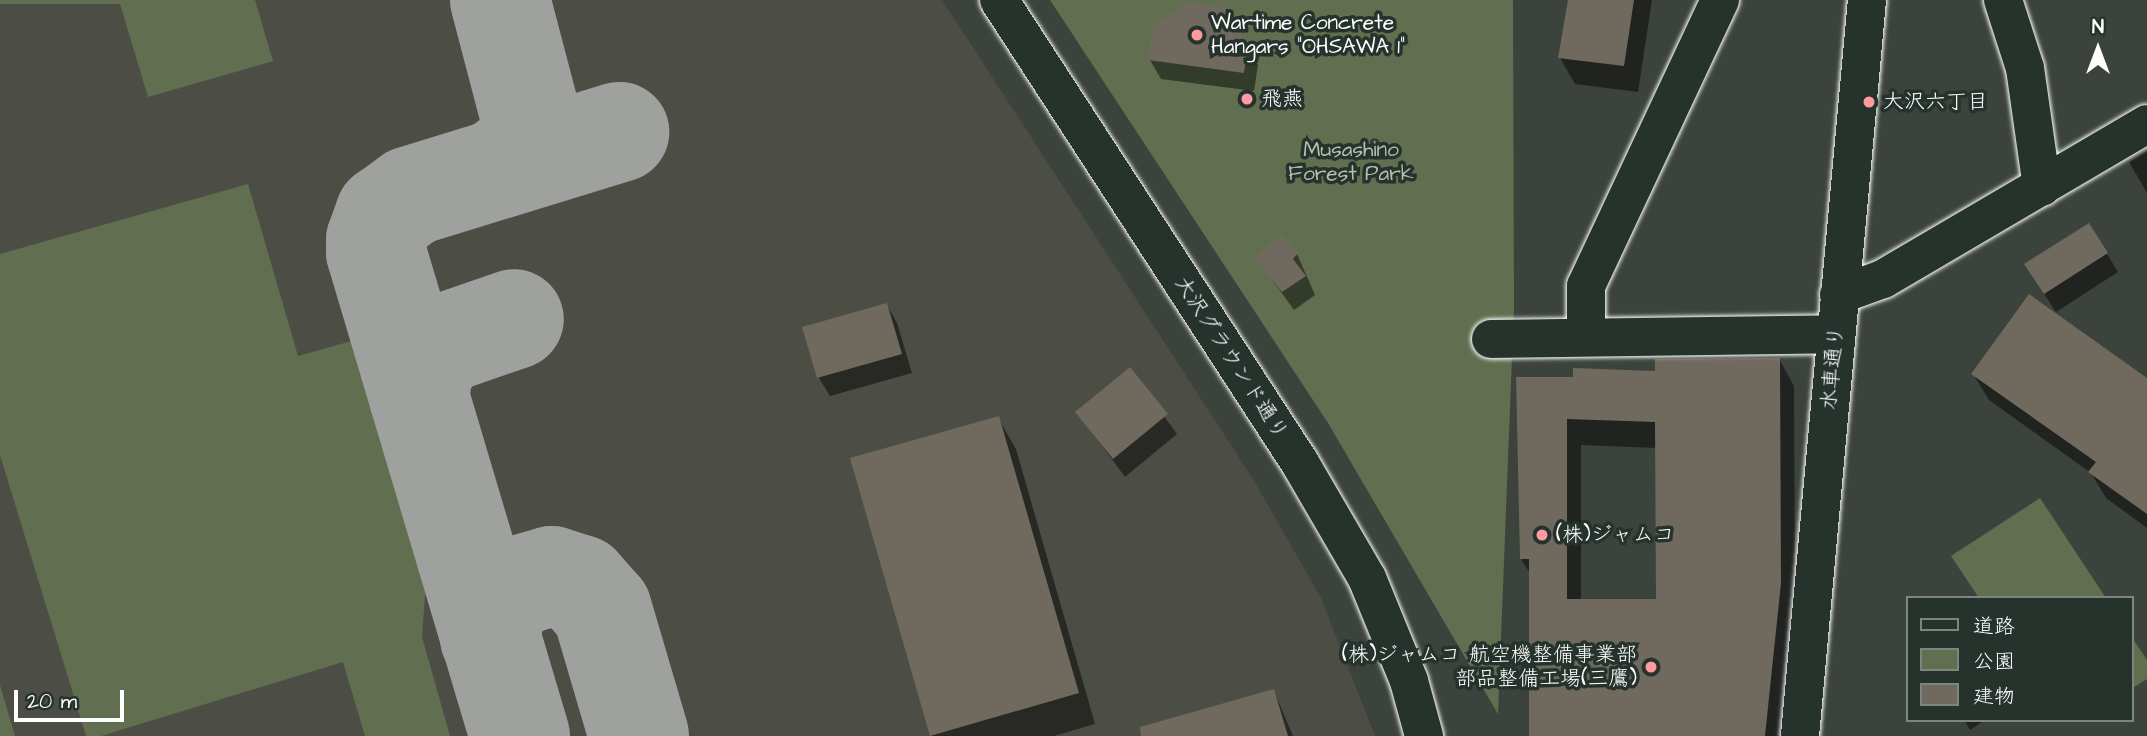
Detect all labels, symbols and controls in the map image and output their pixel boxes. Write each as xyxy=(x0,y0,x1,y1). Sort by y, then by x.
place label: Wartime Concrete Hangars "OHSAWA 1" xyxy=(1211,10,1405,60)
north arrow xyxy=(2063,14,2133,84)
text: N xyxy=(2092,14,2104,41)
marker: Wartime Concrete Hangars "OHSAWA 1" xyxy=(1189,27,1205,43)
place label: 飛燕 xyxy=(1261,86,1303,112)
place label: 大沢六丁目 xyxy=(1883,89,1988,115)
marker: 飛燕 xyxy=(1239,91,1255,107)
marker: 大沢六丁目 xyxy=(1861,94,1877,110)
park label: Musashino Forest Park xyxy=(1288,137,1414,187)
street label: 大沢グラウンド通り xyxy=(1169,272,1293,444)
street label: 水車通り xyxy=(1817,325,1849,411)
place label: (株)ジャムコ xyxy=(1556,522,1675,548)
marker: (株)ジャムコ xyxy=(1534,527,1550,543)
legend xyxy=(1906,596,2133,722)
text: 道路 xyxy=(1973,612,2015,641)
place label: (株)ジャムコ 航空機整備事業部 部品整備工場(三鷹) xyxy=(1342,642,1637,692)
text: 公園 xyxy=(1973,647,2015,676)
marker: (株)ジャムコ 航空機整備事業部 部品整備工場(三鷹) xyxy=(1643,659,1659,675)
scale bar xyxy=(18,676,128,720)
text: 建物 xyxy=(1973,682,2015,711)
text: 20 m xyxy=(27,687,77,716)

